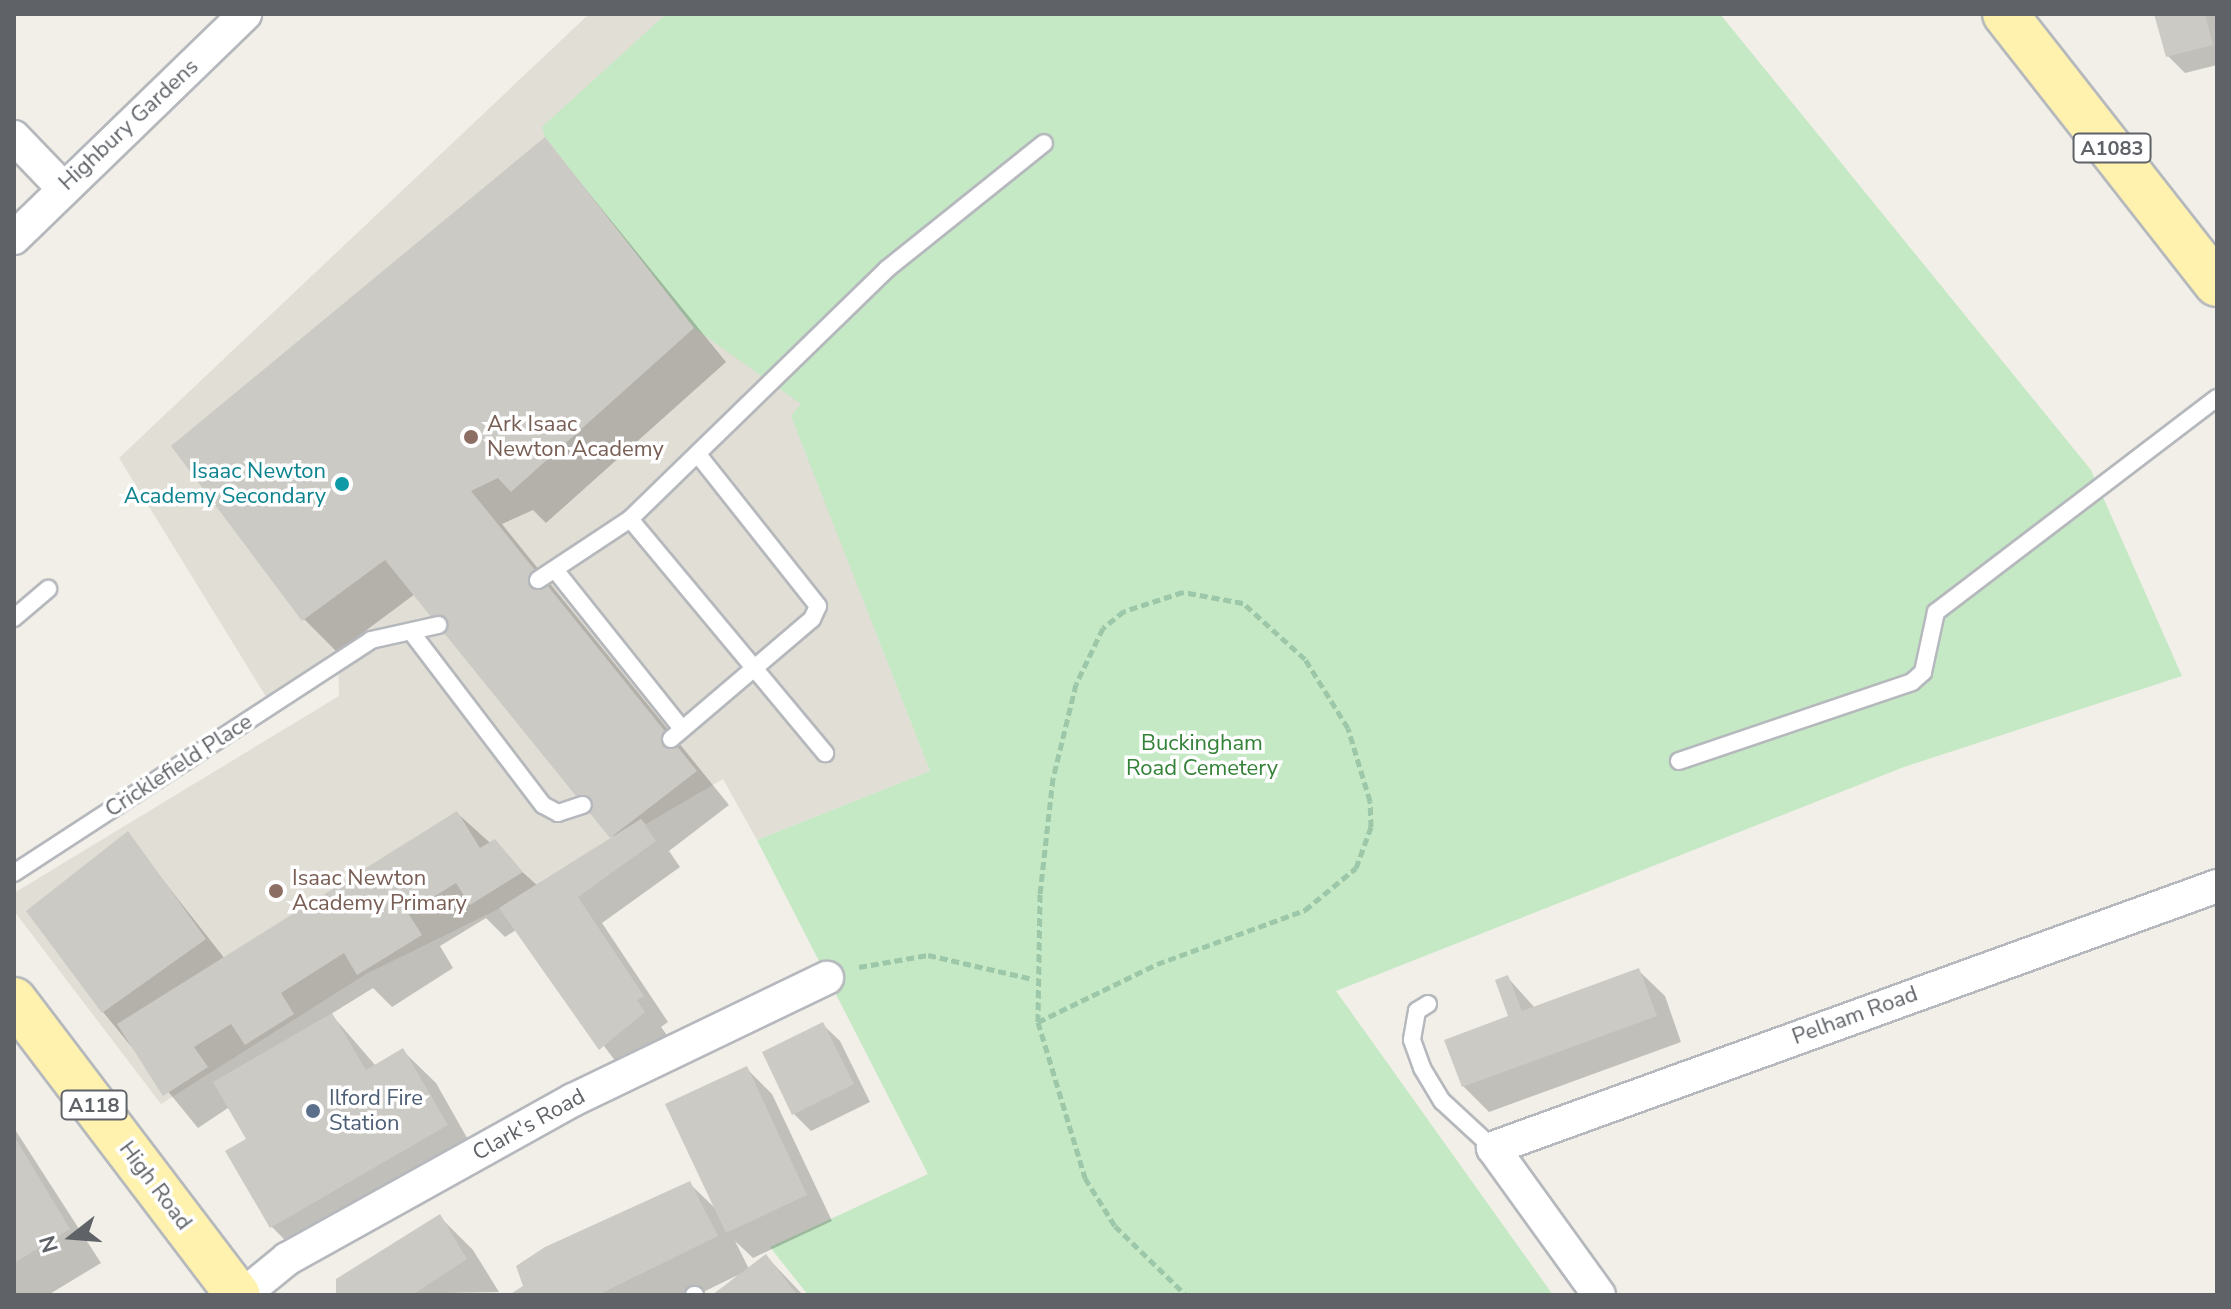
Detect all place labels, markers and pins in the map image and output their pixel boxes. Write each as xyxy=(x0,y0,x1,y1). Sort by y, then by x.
place label: Ark Isaac Newton Academy xyxy=(487,411,664,462)
marker: Ark Isaac Newton Academy xyxy=(462,428,480,446)
place label: Isaac Newton Academy Secondary xyxy=(124,458,326,510)
marker: Isaac Newton Academy Secondary xyxy=(333,475,351,493)
place label: Isaac Newton Academy Primary xyxy=(292,865,467,916)
marker: Isaac Newton Academy Primary xyxy=(267,882,285,900)
place label: Ilford Fire Station xyxy=(329,1085,423,1136)
marker: Ilford Fire Station xyxy=(304,1102,322,1120)

